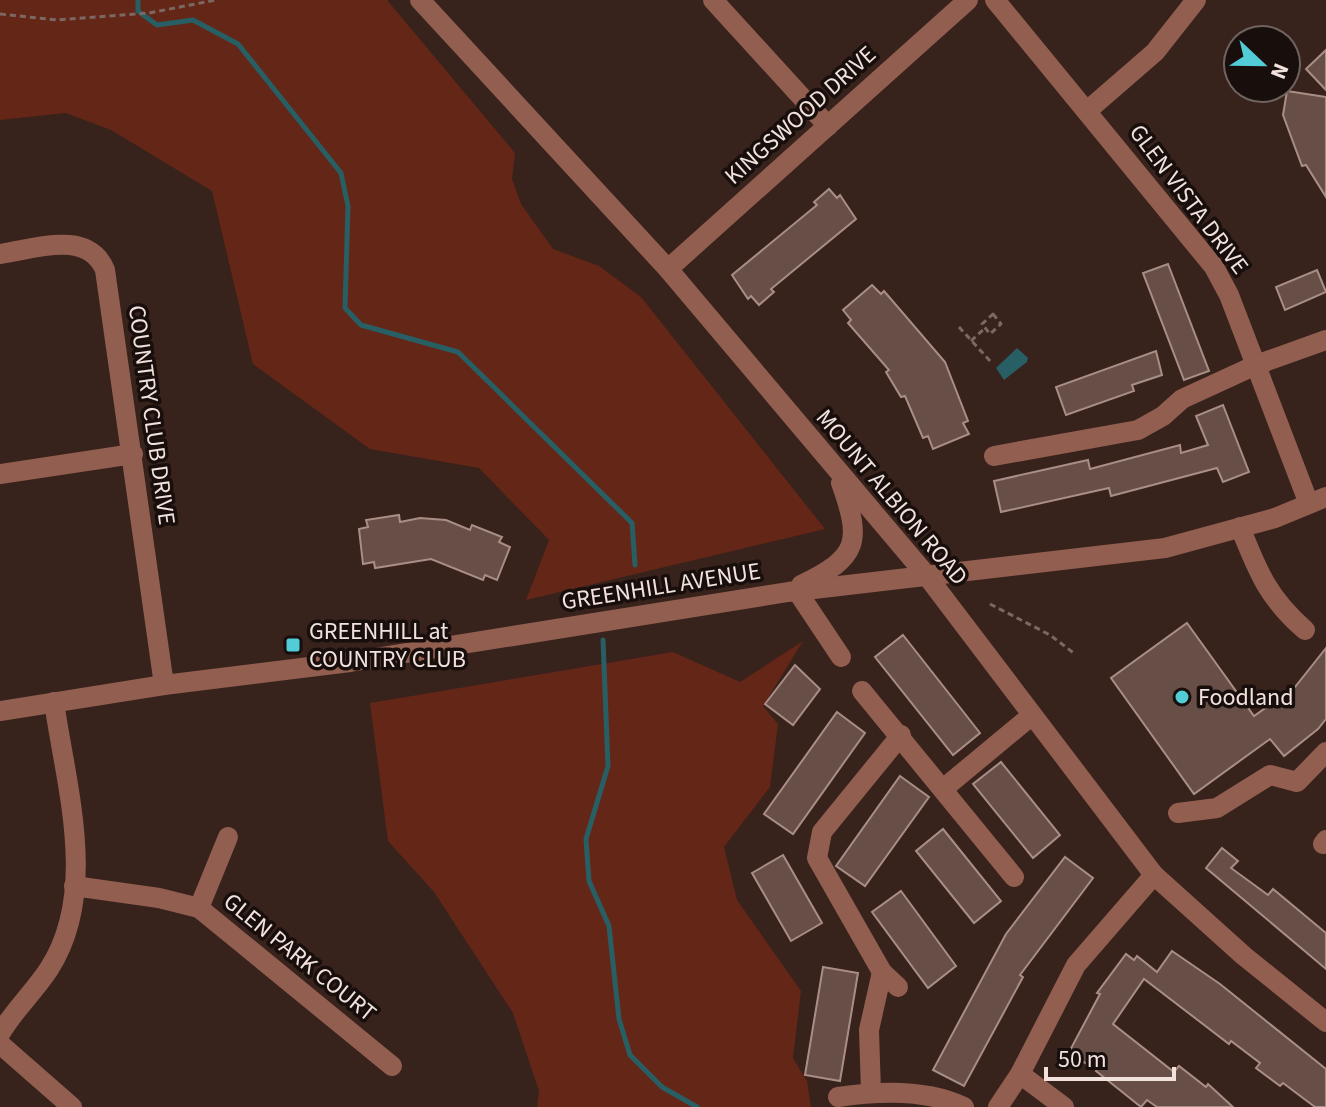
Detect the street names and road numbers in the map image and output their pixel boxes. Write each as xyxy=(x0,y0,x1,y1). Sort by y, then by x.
street label: KINGSWOOD DRIVE xyxy=(717,38,884,193)
street label: GLEN VISTA DRIVE xyxy=(1120,117,1257,282)
street label: COUNTRY CLUB DRIVE xyxy=(119,303,184,527)
street label: MOUNT ALBION ROAD xyxy=(807,402,976,593)
street label: GREENHILL AVENUE xyxy=(559,554,763,619)
street label: GLEN PARK COURT xyxy=(216,885,384,1030)

